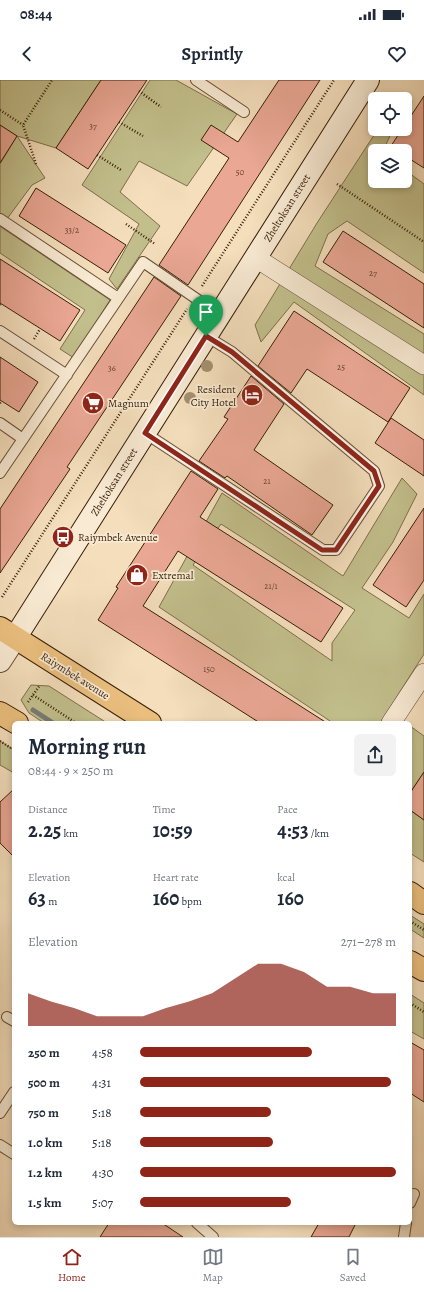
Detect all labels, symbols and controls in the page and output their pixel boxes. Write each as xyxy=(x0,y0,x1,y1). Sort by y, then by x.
text: 08:44 xyxy=(20,4,52,24)
text: Sprintly xyxy=(181,42,243,66)
icon: back xyxy=(16,43,38,65)
icon: heart xyxy=(386,43,408,65)
map controls xyxy=(368,92,412,188)
button: locate xyxy=(368,92,412,136)
house number: 37 xyxy=(89,120,97,132)
button: layers xyxy=(368,144,412,188)
house number: 50 xyxy=(236,166,245,178)
street label: Zheltoksan street xyxy=(260,171,314,245)
house number: 33/2 xyxy=(65,224,80,236)
house number: 27 xyxy=(369,267,377,279)
pin xyxy=(189,295,223,336)
icon: arrive xyxy=(195,301,217,323)
house number: 25 xyxy=(337,361,345,373)
house number: 36 xyxy=(108,362,116,374)
place label: Resident City Hotel xyxy=(191,382,236,410)
hotel icon: Resident City Hotel xyxy=(239,382,265,408)
supermarket icon: Magnum xyxy=(80,390,106,416)
place label: Magnum xyxy=(108,396,149,411)
street label: Zheltoksan street xyxy=(87,445,141,519)
house number: 21 xyxy=(263,475,271,487)
bus stop icon: Raiymbek Avenue xyxy=(50,524,76,550)
place label: Raiymbek Avenue xyxy=(78,530,158,545)
shop icon: Extremal xyxy=(124,562,150,588)
place label: Extremal xyxy=(152,568,194,583)
house number: 21/1 xyxy=(264,580,278,592)
street label: Raiymbek avenue xyxy=(38,649,112,703)
house number: 150 xyxy=(203,663,215,675)
text: Morning run xyxy=(28,732,146,762)
button: share xyxy=(354,734,396,776)
text: 08:44 · 9 × 250 m xyxy=(28,762,114,779)
text: Distance xyxy=(28,802,67,817)
text: Time xyxy=(153,802,176,817)
text: Pace xyxy=(277,802,298,817)
text: 2.25 xyxy=(28,817,61,844)
text: 10:59 xyxy=(153,817,192,844)
text: 4:53 xyxy=(277,817,309,844)
text: km xyxy=(61,826,78,841)
text: /km xyxy=(309,826,329,841)
text: Elevation xyxy=(28,870,70,885)
text: Heart rate xyxy=(153,870,199,885)
text: kcal xyxy=(277,870,295,885)
text: 63 xyxy=(28,885,46,912)
text: 160 xyxy=(153,885,179,912)
text: 160 xyxy=(277,885,304,912)
text: m xyxy=(46,894,57,909)
text: bpm xyxy=(179,894,202,909)
text: Elevation xyxy=(28,933,78,950)
text: 271–278 m xyxy=(341,933,396,950)
text: 250 m xyxy=(28,1044,60,1061)
text: 4:58 xyxy=(92,1044,113,1061)
text: 500 m xyxy=(28,1074,60,1091)
text: 4:31 xyxy=(92,1074,111,1091)
text: 750 m xyxy=(28,1104,59,1121)
text: 5:18 xyxy=(92,1104,111,1121)
text: 1.0 km xyxy=(28,1134,63,1151)
text: 5:18 xyxy=(92,1134,111,1151)
text: 1.2 km xyxy=(28,1164,62,1181)
text: 4:30 xyxy=(92,1164,113,1181)
text: 1.5 km xyxy=(28,1194,62,1211)
text: 5:07 xyxy=(92,1194,113,1211)
tab: Home xyxy=(58,1246,86,1285)
tab: Map xyxy=(202,1246,224,1285)
tab: Saved xyxy=(340,1246,366,1285)

